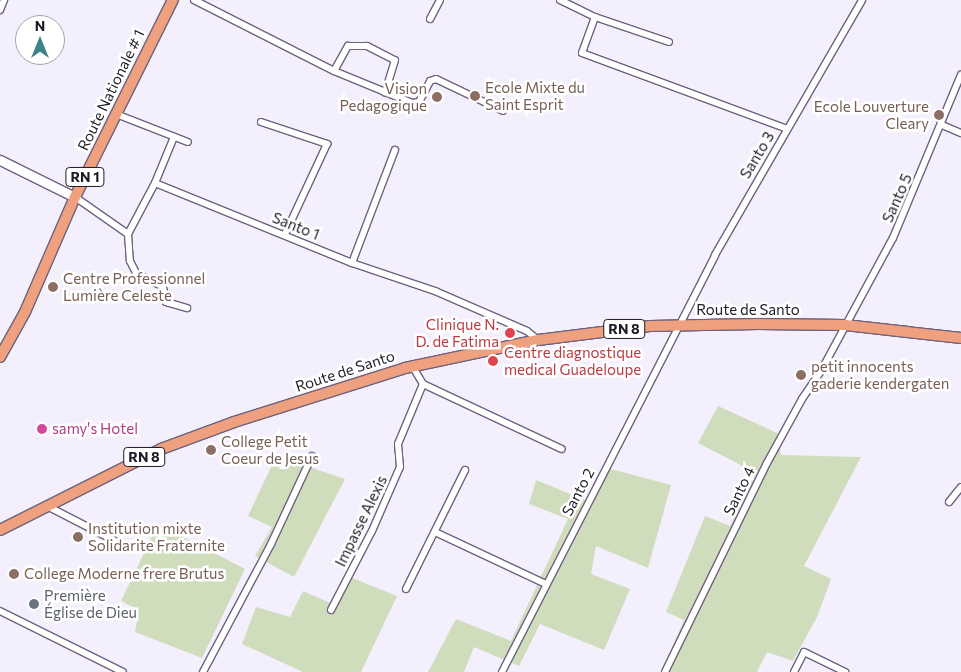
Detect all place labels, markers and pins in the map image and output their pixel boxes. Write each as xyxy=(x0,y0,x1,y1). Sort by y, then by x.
place label: Ecole Mixte du Saint Esprit xyxy=(485,78,585,113)
place label: Vision Pedagogique xyxy=(339,79,427,114)
marker: Ecole Mixte du Saint Esprit xyxy=(469,90,481,102)
marker: Vision Pedagogique xyxy=(431,91,443,103)
place label: Ecole Louverture Cleary xyxy=(814,97,929,132)
marker: Ecole Louverture Cleary xyxy=(933,109,945,121)
place label: Centre Professionnel Lumière Celeste xyxy=(63,269,205,304)
marker: Centre Professionnel Lumière Celeste xyxy=(47,281,59,293)
place label: Clinique N. D. de Fatima xyxy=(415,315,499,350)
marker: Clinique N. D. de Fatima xyxy=(503,326,517,340)
place label: Centre diagnostique medical Guadeloupe xyxy=(504,343,641,378)
marker: Centre diagnostique medical Guadeloupe xyxy=(486,354,500,368)
place label: petit innocents gaderie kendergaten xyxy=(811,357,949,392)
marker: petit innocents gaderie kendergaten xyxy=(795,369,807,381)
place label: samy's Hotel xyxy=(52,420,138,438)
marker: samy's Hotel xyxy=(36,423,48,435)
place label: College Petit Coeur de Jesus xyxy=(221,432,319,467)
marker: College Petit Coeur de Jesus xyxy=(205,444,217,456)
place label: Institution mixte Solidarite Fraternite xyxy=(88,519,225,554)
marker: Institution mixte Solidarite Fraternite xyxy=(72,531,84,543)
place label: College Moderne frere Brutus xyxy=(24,565,224,583)
marker: College Moderne frere Brutus xyxy=(8,568,20,580)
place label: Première Église de Dieu xyxy=(44,586,137,621)
marker: Première Église de Dieu xyxy=(28,598,40,610)

